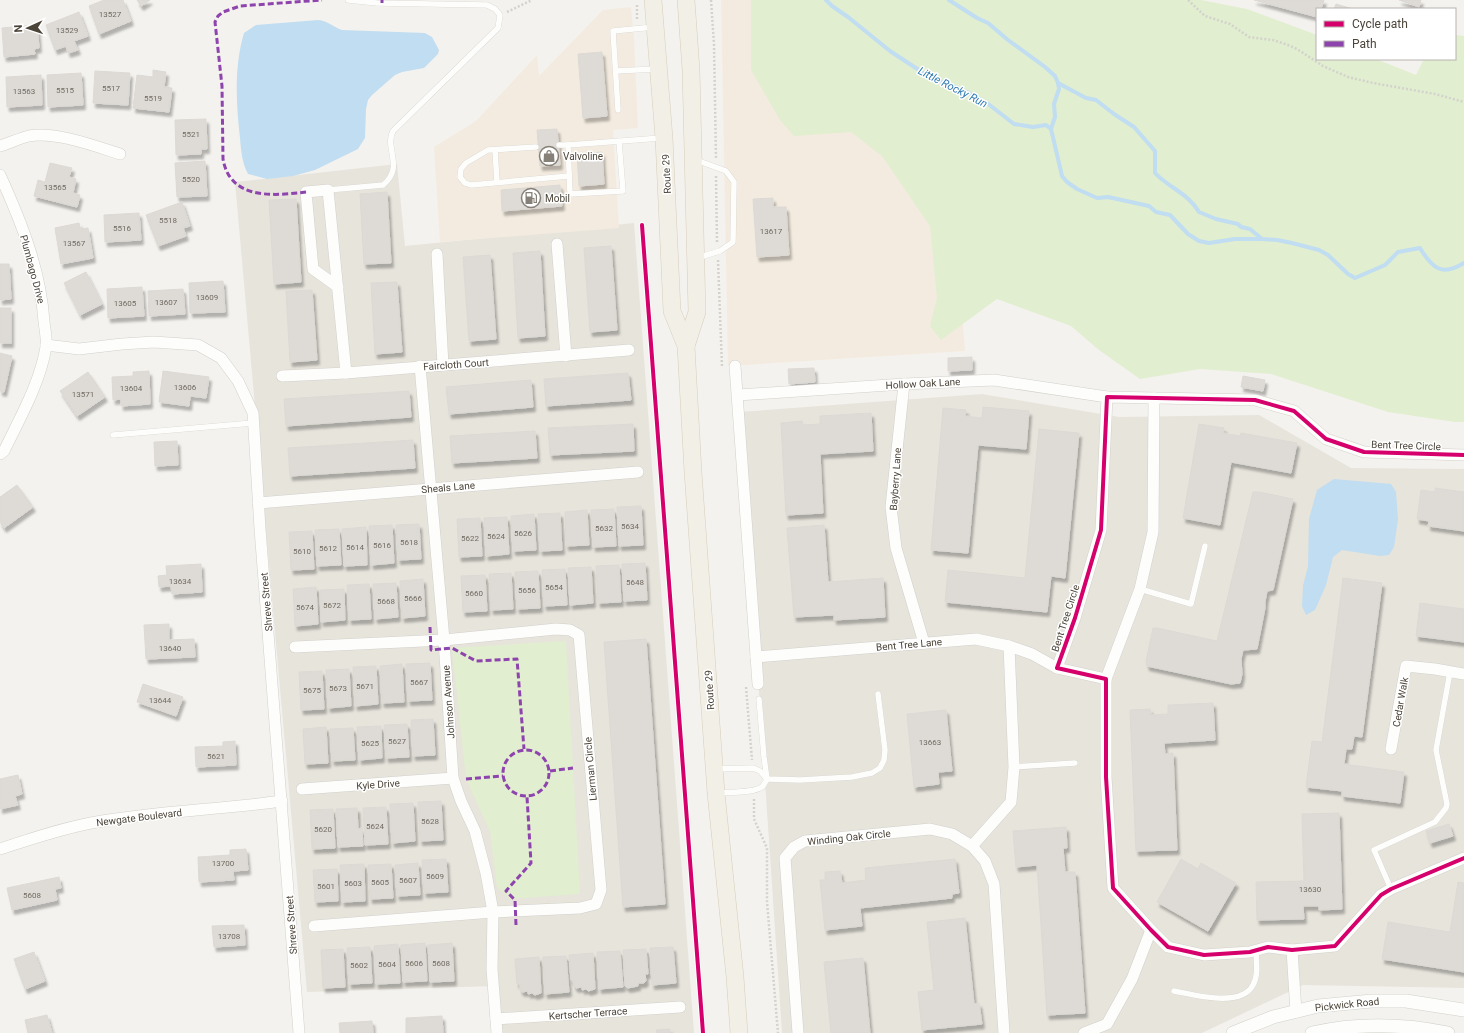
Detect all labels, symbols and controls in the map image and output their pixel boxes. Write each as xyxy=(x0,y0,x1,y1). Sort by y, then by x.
north arrow xyxy=(8,8,48,48)
legend xyxy=(1316,8,1456,60)
house number: 13527 xyxy=(99,10,122,19)
text: Cycle path xyxy=(1352,17,1408,31)
text: N xyxy=(12,24,25,33)
house number: 13529 xyxy=(56,26,78,35)
text: Path xyxy=(1352,37,1377,51)
water label: Little Rocky Run xyxy=(916,64,990,111)
house number: 5517 xyxy=(102,84,120,93)
house number: 5515 xyxy=(56,86,74,95)
house number: 13563 xyxy=(13,87,35,96)
house number: 5519 xyxy=(144,94,162,103)
house number: 5521 xyxy=(182,130,200,139)
shop icon: Valvoline xyxy=(538,145,560,167)
place label: Valvoline xyxy=(563,151,603,162)
street label: Route 29 xyxy=(660,154,673,194)
house number: 5520 xyxy=(182,175,200,184)
house number: 13565 xyxy=(44,183,67,192)
fuel station icon: Mobil xyxy=(520,187,542,209)
place label: Mobil xyxy=(545,193,570,204)
house number: 5518 xyxy=(159,216,177,225)
house number: 5516 xyxy=(113,224,131,233)
house number: 13617 xyxy=(760,227,783,236)
street label: Plumbago Drive xyxy=(18,234,47,305)
house number: 13567 xyxy=(63,239,86,248)
house number: 13609 xyxy=(196,293,218,302)
house number: 13607 xyxy=(155,298,178,307)
house number: 13605 xyxy=(114,299,137,308)
street label: Faircloth Court xyxy=(423,357,489,372)
street label: Hollow Oak Lane xyxy=(885,376,961,391)
house number: 13606 xyxy=(174,383,197,392)
house number: 13604 xyxy=(120,384,143,393)
house number: 13571 xyxy=(72,390,94,399)
street label: Bent Tree Circle xyxy=(1371,439,1441,452)
street label: Bayberry Lane xyxy=(888,447,903,511)
street label: Sheals Lane xyxy=(421,480,475,495)
house number: 5634 xyxy=(621,522,639,531)
house number: 5632 xyxy=(595,524,613,533)
house number: 5626 xyxy=(514,529,532,538)
house number: 5624 xyxy=(487,532,505,541)
house number: 5622 xyxy=(461,534,479,543)
house number: 5618 xyxy=(400,538,418,547)
house number: 5616 xyxy=(373,541,391,550)
house number: 5614 xyxy=(346,543,364,552)
house number: 5612 xyxy=(319,544,337,553)
house number: 5610 xyxy=(293,547,311,556)
street label: Shreve Street xyxy=(258,572,275,632)
house number: 13634 xyxy=(169,577,192,586)
house number: 5648 xyxy=(626,578,644,587)
house number: 5654 xyxy=(545,583,563,592)
street label: Bent Tree Circle xyxy=(1049,583,1081,653)
house number: 5656 xyxy=(518,586,536,595)
house number: 5660 xyxy=(465,589,483,598)
house number: 5666 xyxy=(404,594,422,603)
house number: 5668 xyxy=(377,597,395,606)
house number: 5672 xyxy=(323,601,341,610)
house number: 5674 xyxy=(296,603,314,612)
street label: Bent Tree Lane xyxy=(876,636,943,653)
house number: 13640 xyxy=(159,644,182,653)
street label: Johnson Avenue xyxy=(440,665,457,739)
street label: Route 29 xyxy=(703,670,716,710)
street label: Cedar Walk xyxy=(1391,675,1410,728)
house number: 5667 xyxy=(410,678,428,687)
house number: 5671 xyxy=(356,682,374,691)
house number: 5673 xyxy=(329,684,347,693)
house number: 5675 xyxy=(303,686,321,695)
house number: 13644 xyxy=(149,696,172,705)
house number: 5627 xyxy=(388,737,406,746)
street label: Lierman Circle xyxy=(582,737,599,801)
house number: 13663 xyxy=(919,738,941,747)
house number: 5625 xyxy=(361,739,379,748)
house number: 5621 xyxy=(207,752,225,761)
street label: Kyle Drive xyxy=(356,777,400,792)
street label: Newgate Boulevard xyxy=(96,807,183,828)
house number: 5628 xyxy=(421,817,439,826)
house number: 5624 xyxy=(366,822,384,831)
house number: 5620 xyxy=(314,825,332,834)
street label: Winding Oak Circle xyxy=(807,828,891,847)
house number: 13700 xyxy=(212,859,235,868)
house number: 5609 xyxy=(426,872,444,881)
house number: 5607 xyxy=(399,876,417,885)
house number: 5605 xyxy=(371,878,389,887)
house number: 5603 xyxy=(344,879,362,888)
house number: 5601 xyxy=(317,882,335,891)
house number: 13630 xyxy=(1299,885,1322,894)
house number: 5608 xyxy=(23,891,41,900)
street label: Shreve Street xyxy=(284,895,299,955)
house number: 13708 xyxy=(218,932,241,941)
house number: 5606 xyxy=(405,959,423,968)
house number: 5608 xyxy=(432,959,450,968)
house number: 5604 xyxy=(378,960,396,969)
house number: 5602 xyxy=(350,961,368,970)
street label: Pickwick Road xyxy=(1314,996,1380,1013)
street label: Kertscher Terrace xyxy=(548,1005,628,1022)

